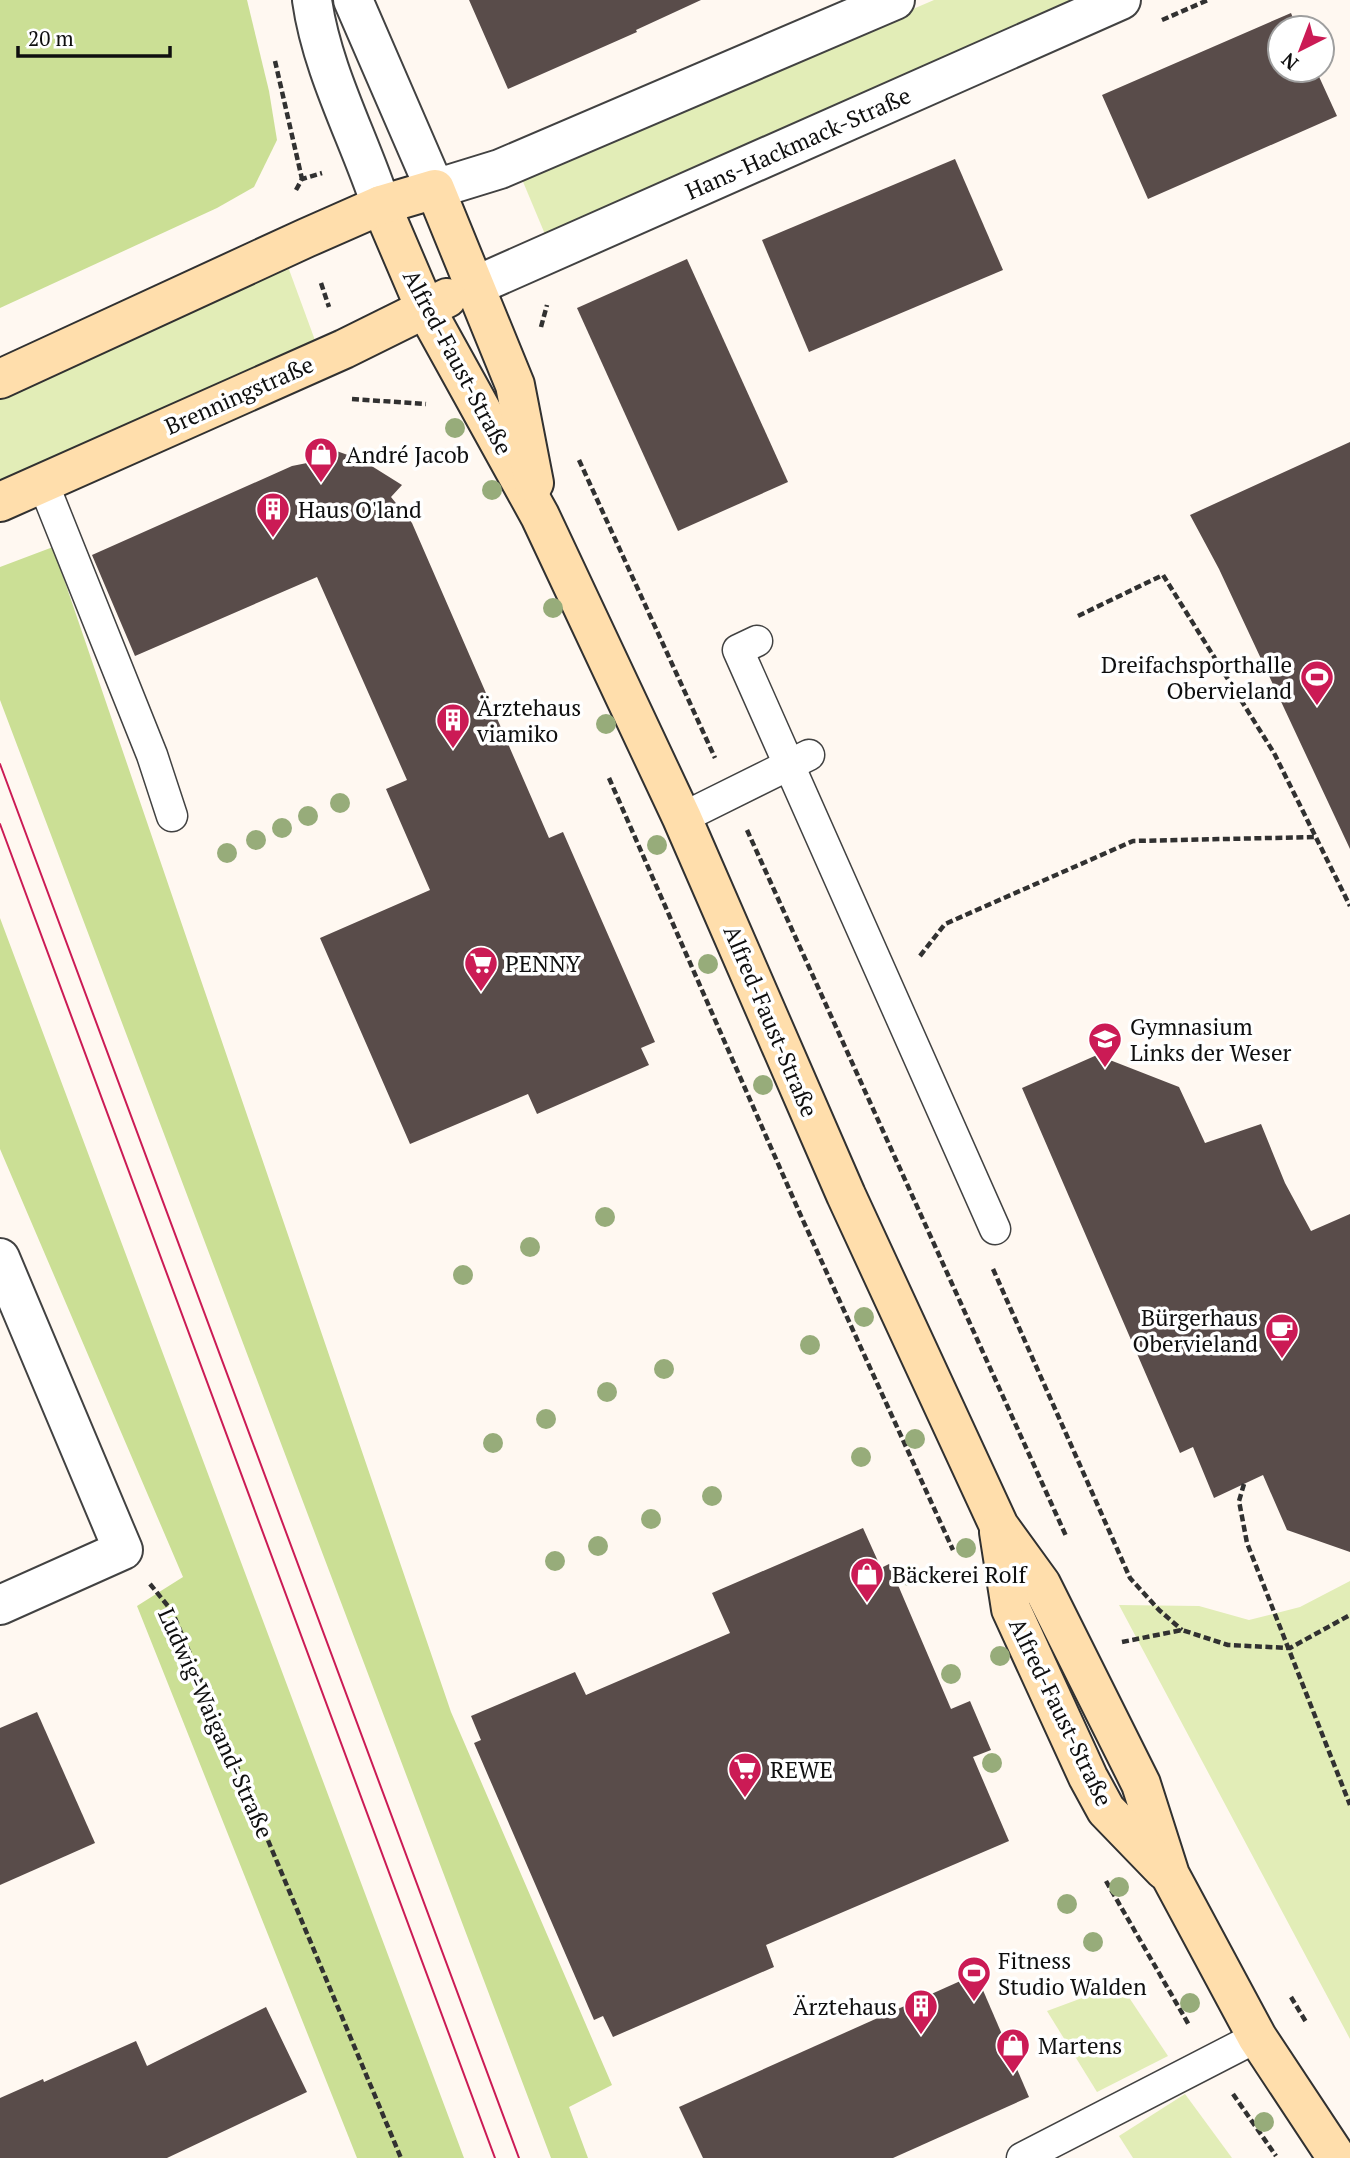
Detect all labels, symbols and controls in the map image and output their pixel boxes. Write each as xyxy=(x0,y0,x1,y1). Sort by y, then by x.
scale bar xyxy=(18,14,170,58)
north arrow xyxy=(1266,14,1336,84)
text: 20 m xyxy=(28,24,74,52)
text: N xyxy=(1275,47,1303,76)
street label: Hans-Hackmack-Straße xyxy=(681,79,915,207)
street label: Alfred-Faust-Straße xyxy=(396,264,520,460)
street label: Brenningstraße xyxy=(160,348,318,442)
shop icon: André Jacob xyxy=(302,435,340,484)
place label: André Jacob xyxy=(346,439,469,470)
building icon: Haus O'land xyxy=(254,490,292,539)
place label: Haus O'land xyxy=(298,494,422,525)
place label: Dreifachsporthalle Obervieland xyxy=(1101,649,1292,706)
sports icon: Dreifachsporthalle Obervieland xyxy=(1298,658,1336,707)
place label: Ärztehaus viamiko xyxy=(476,692,581,749)
building icon: Ärztehaus viamiko xyxy=(434,701,472,750)
street label: Alfred-Faust-Straße xyxy=(717,920,825,1122)
supermarket icon: PENNY xyxy=(462,944,500,993)
place label: PENNY xyxy=(505,948,581,979)
place label: Gymnasium Links der Weser xyxy=(1130,1011,1291,1068)
school or university icon: Gymnasium Links der Weser xyxy=(1086,1020,1124,1069)
place label: Bürgerhaus Obervieland xyxy=(1133,1302,1258,1359)
cafe icon: Bürgerhaus Obervieland xyxy=(1263,1311,1301,1360)
shop icon: Bäckerei Rolf xyxy=(848,1555,886,1604)
place label: Bäckerei Rolf xyxy=(892,1559,1028,1590)
street label: Ludwig-Waigand-Straße xyxy=(151,1603,281,1843)
street label: Alfred-Faust-Straße xyxy=(1002,1613,1120,1811)
supermarket icon: REWE xyxy=(726,1750,764,1799)
place label: REWE xyxy=(770,1754,833,1785)
place label: Fitness Studio Walden xyxy=(998,1945,1147,2002)
sports icon: Fitness Studio Walden xyxy=(955,1954,993,2003)
building icon: Ärztehaus xyxy=(902,1987,940,2036)
place label: Ärztehaus xyxy=(793,1991,897,2022)
shop icon: Martens xyxy=(994,2026,1032,2075)
place label: Martens xyxy=(1038,2030,1122,2061)

